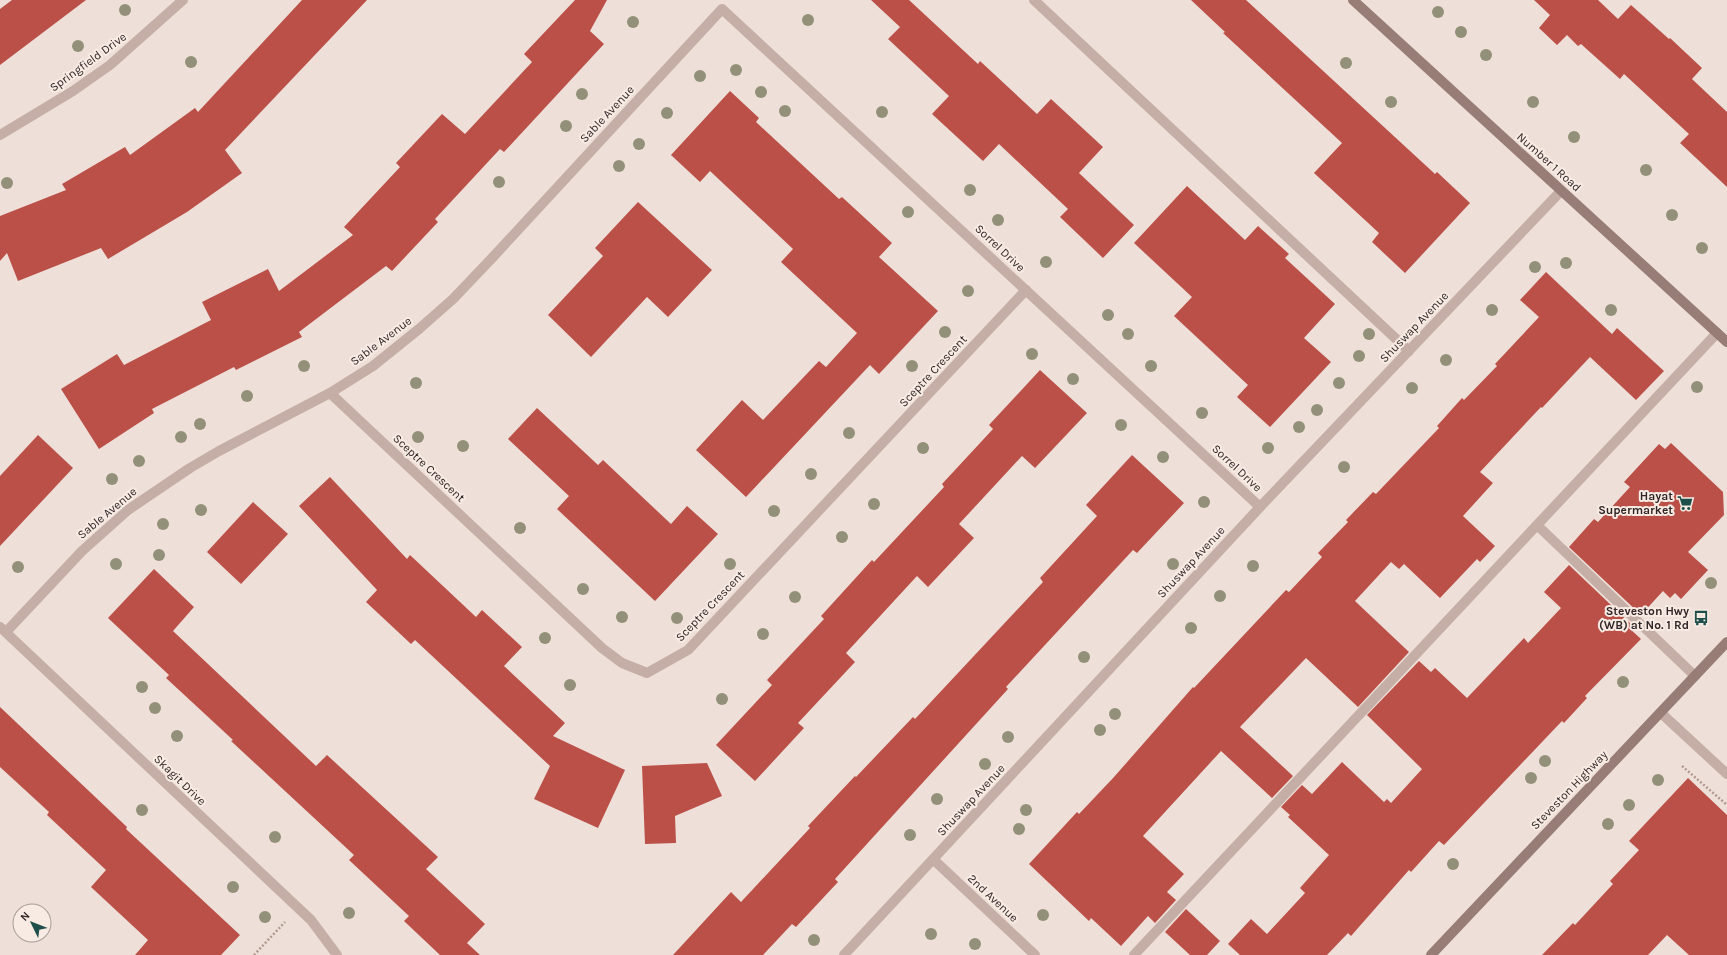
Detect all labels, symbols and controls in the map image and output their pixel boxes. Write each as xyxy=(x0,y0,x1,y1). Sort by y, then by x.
street label: Springfield Drive xyxy=(47,29,129,95)
street label: Sable Avenue xyxy=(577,83,637,145)
street label: Number 1 Road xyxy=(1514,129,1584,195)
street label: Sorrel Drive xyxy=(972,221,1028,275)
street label: Shuswap Avenue xyxy=(1377,289,1451,365)
street label: Sable Avenue xyxy=(348,313,414,369)
street label: Sceptre Crescent xyxy=(896,332,970,410)
street label: Sceptre Crescent xyxy=(390,431,468,505)
street label: Sorrel Drive xyxy=(1209,441,1265,495)
street label: Sable Avenue xyxy=(75,484,139,542)
place label: Hayat Supermarket xyxy=(1598,489,1673,517)
supermarket icon: Hayat Supermarket xyxy=(1676,494,1694,512)
street label: Shuswap Avenue xyxy=(1154,523,1228,601)
street label: Sceptre Crescent xyxy=(673,567,748,644)
place label: Steveston Hwy (WB) at No. 1 Rd xyxy=(1599,604,1689,632)
bus stop icon: Steveston Hwy (WB) at No. 1 Rd xyxy=(1692,609,1710,627)
street label: Steveston Highway xyxy=(1528,747,1610,832)
street label: Skagit Drive xyxy=(151,752,209,808)
street label: Shuswap Avenue xyxy=(934,761,1008,839)
street label: 2nd Avenue xyxy=(965,871,1021,925)
north arrow xyxy=(12,903,52,943)
text: N xyxy=(18,909,32,924)

